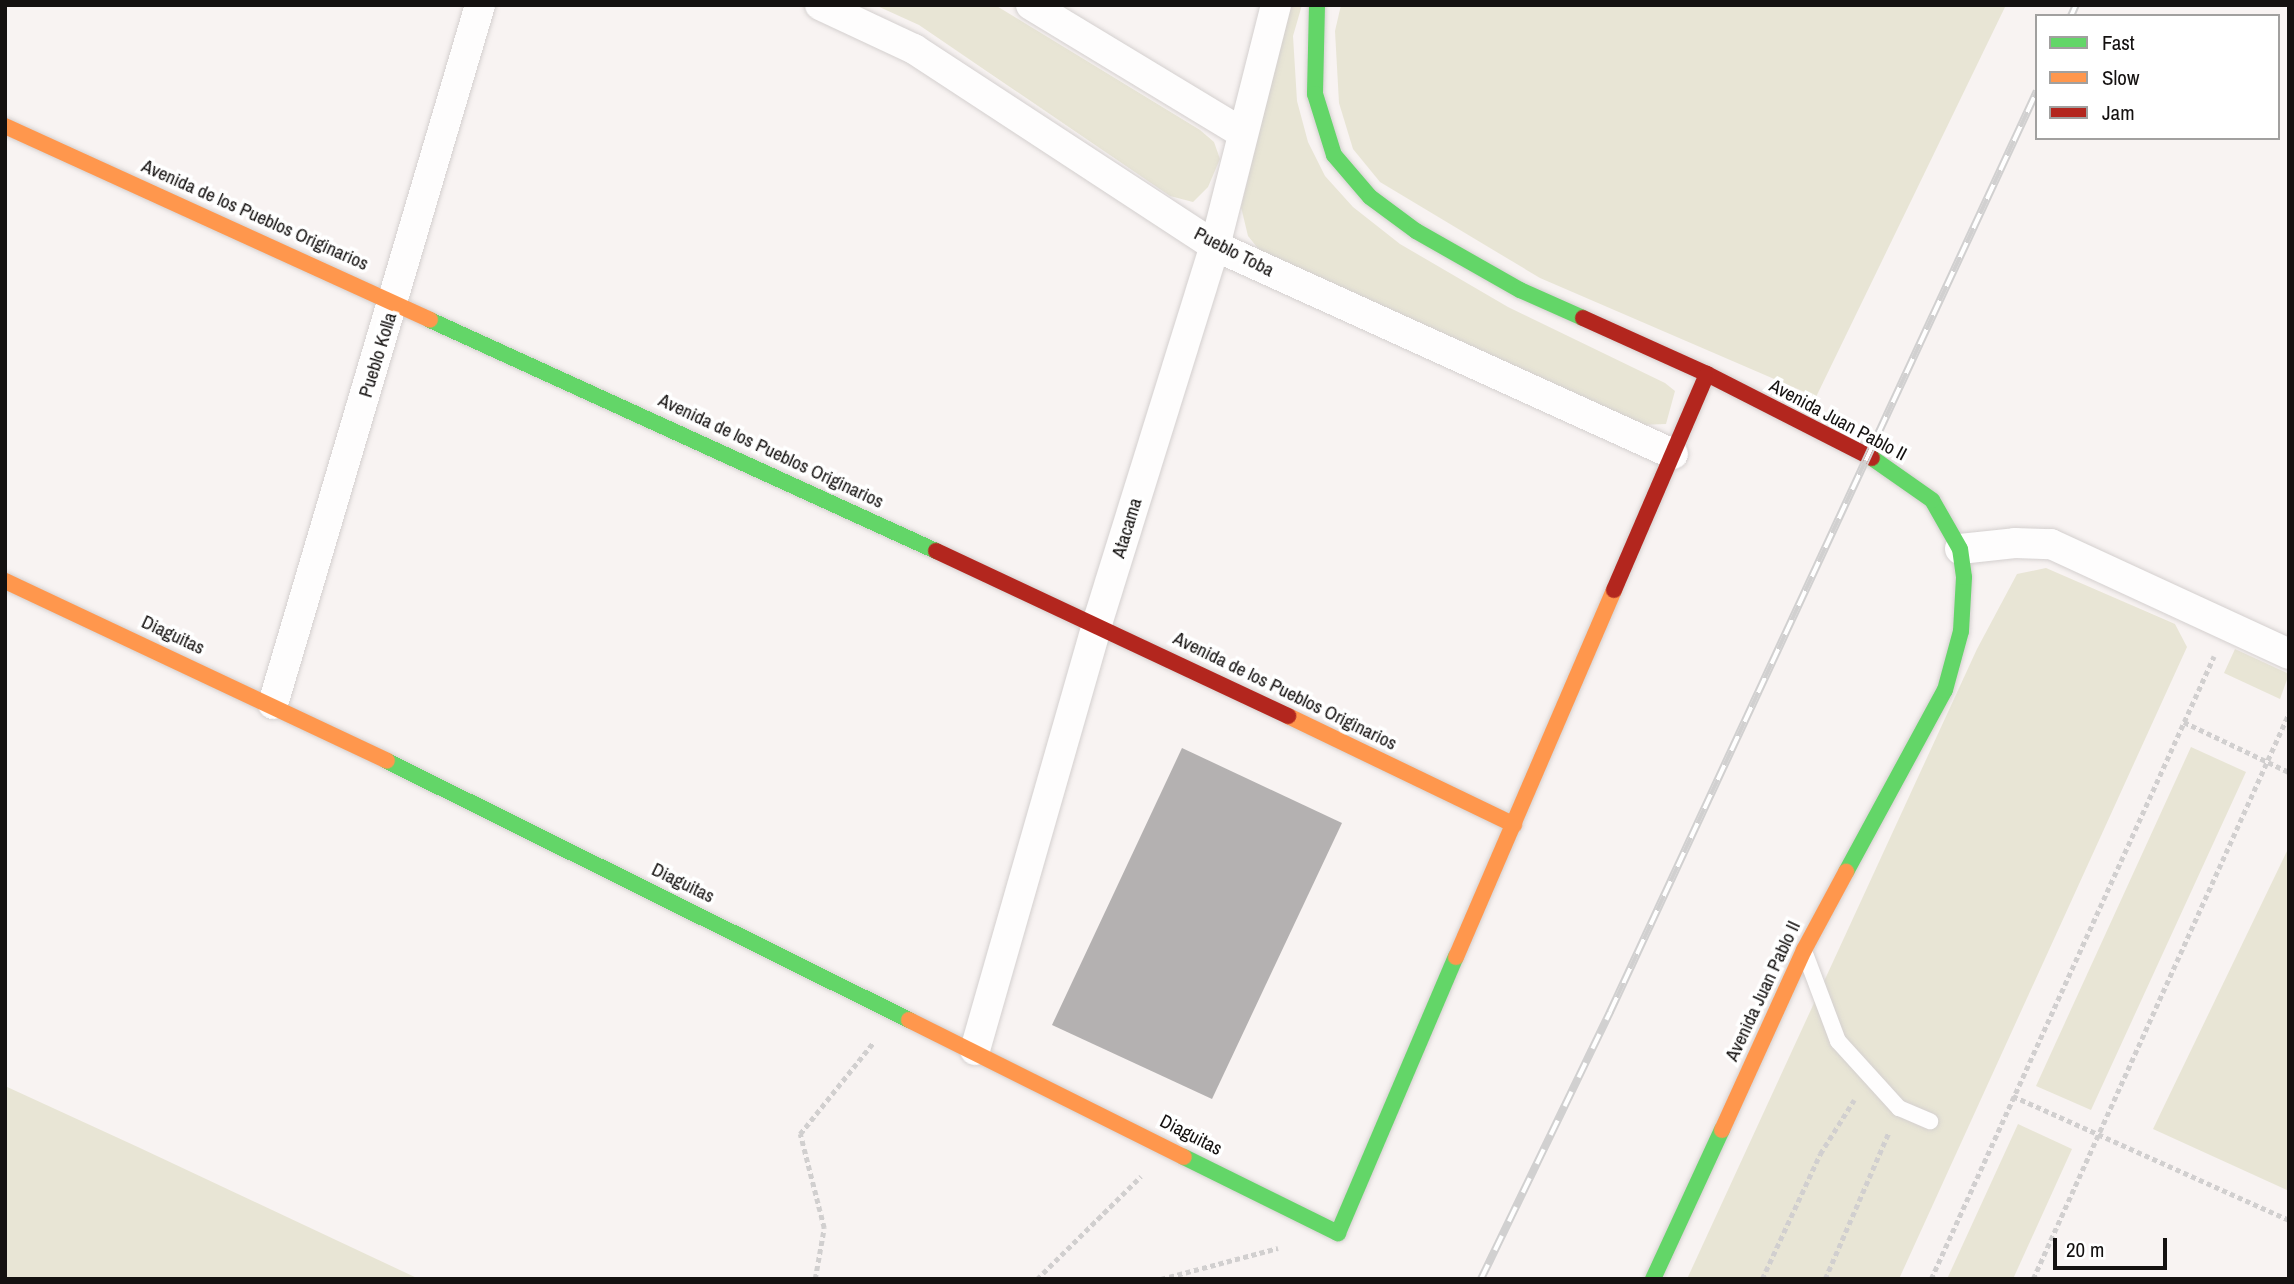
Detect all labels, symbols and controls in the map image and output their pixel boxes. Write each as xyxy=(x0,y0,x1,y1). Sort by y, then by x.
legend xyxy=(2035,14,2280,140)
text: Fast xyxy=(2102,28,2135,57)
text: Slow xyxy=(2102,63,2139,92)
text: Jam xyxy=(2102,98,2135,127)
street label: Avenida de los Pueblos Originarios xyxy=(138,155,372,275)
street label: Pueblo Toba xyxy=(1190,222,1278,282)
street label: Pueblo Kolla xyxy=(354,310,402,400)
street label: Avenida Juan Pablo II xyxy=(1765,374,1911,466)
street label: Avenida de los Pueblos Originarios xyxy=(655,389,887,513)
street label: Atacama xyxy=(1107,495,1147,561)
street label: Diaguitas xyxy=(138,611,208,659)
street label: Avenida de los Pueblos Originarios xyxy=(1170,627,1400,755)
street label: Diaguitas xyxy=(648,858,718,908)
street label: Avenida Juan Pablo II xyxy=(1721,917,1805,1065)
street label: Diaguitas xyxy=(1156,1110,1226,1160)
scale bar xyxy=(2056,1224,2170,1268)
text: 20 m xyxy=(2066,1235,2104,1264)

